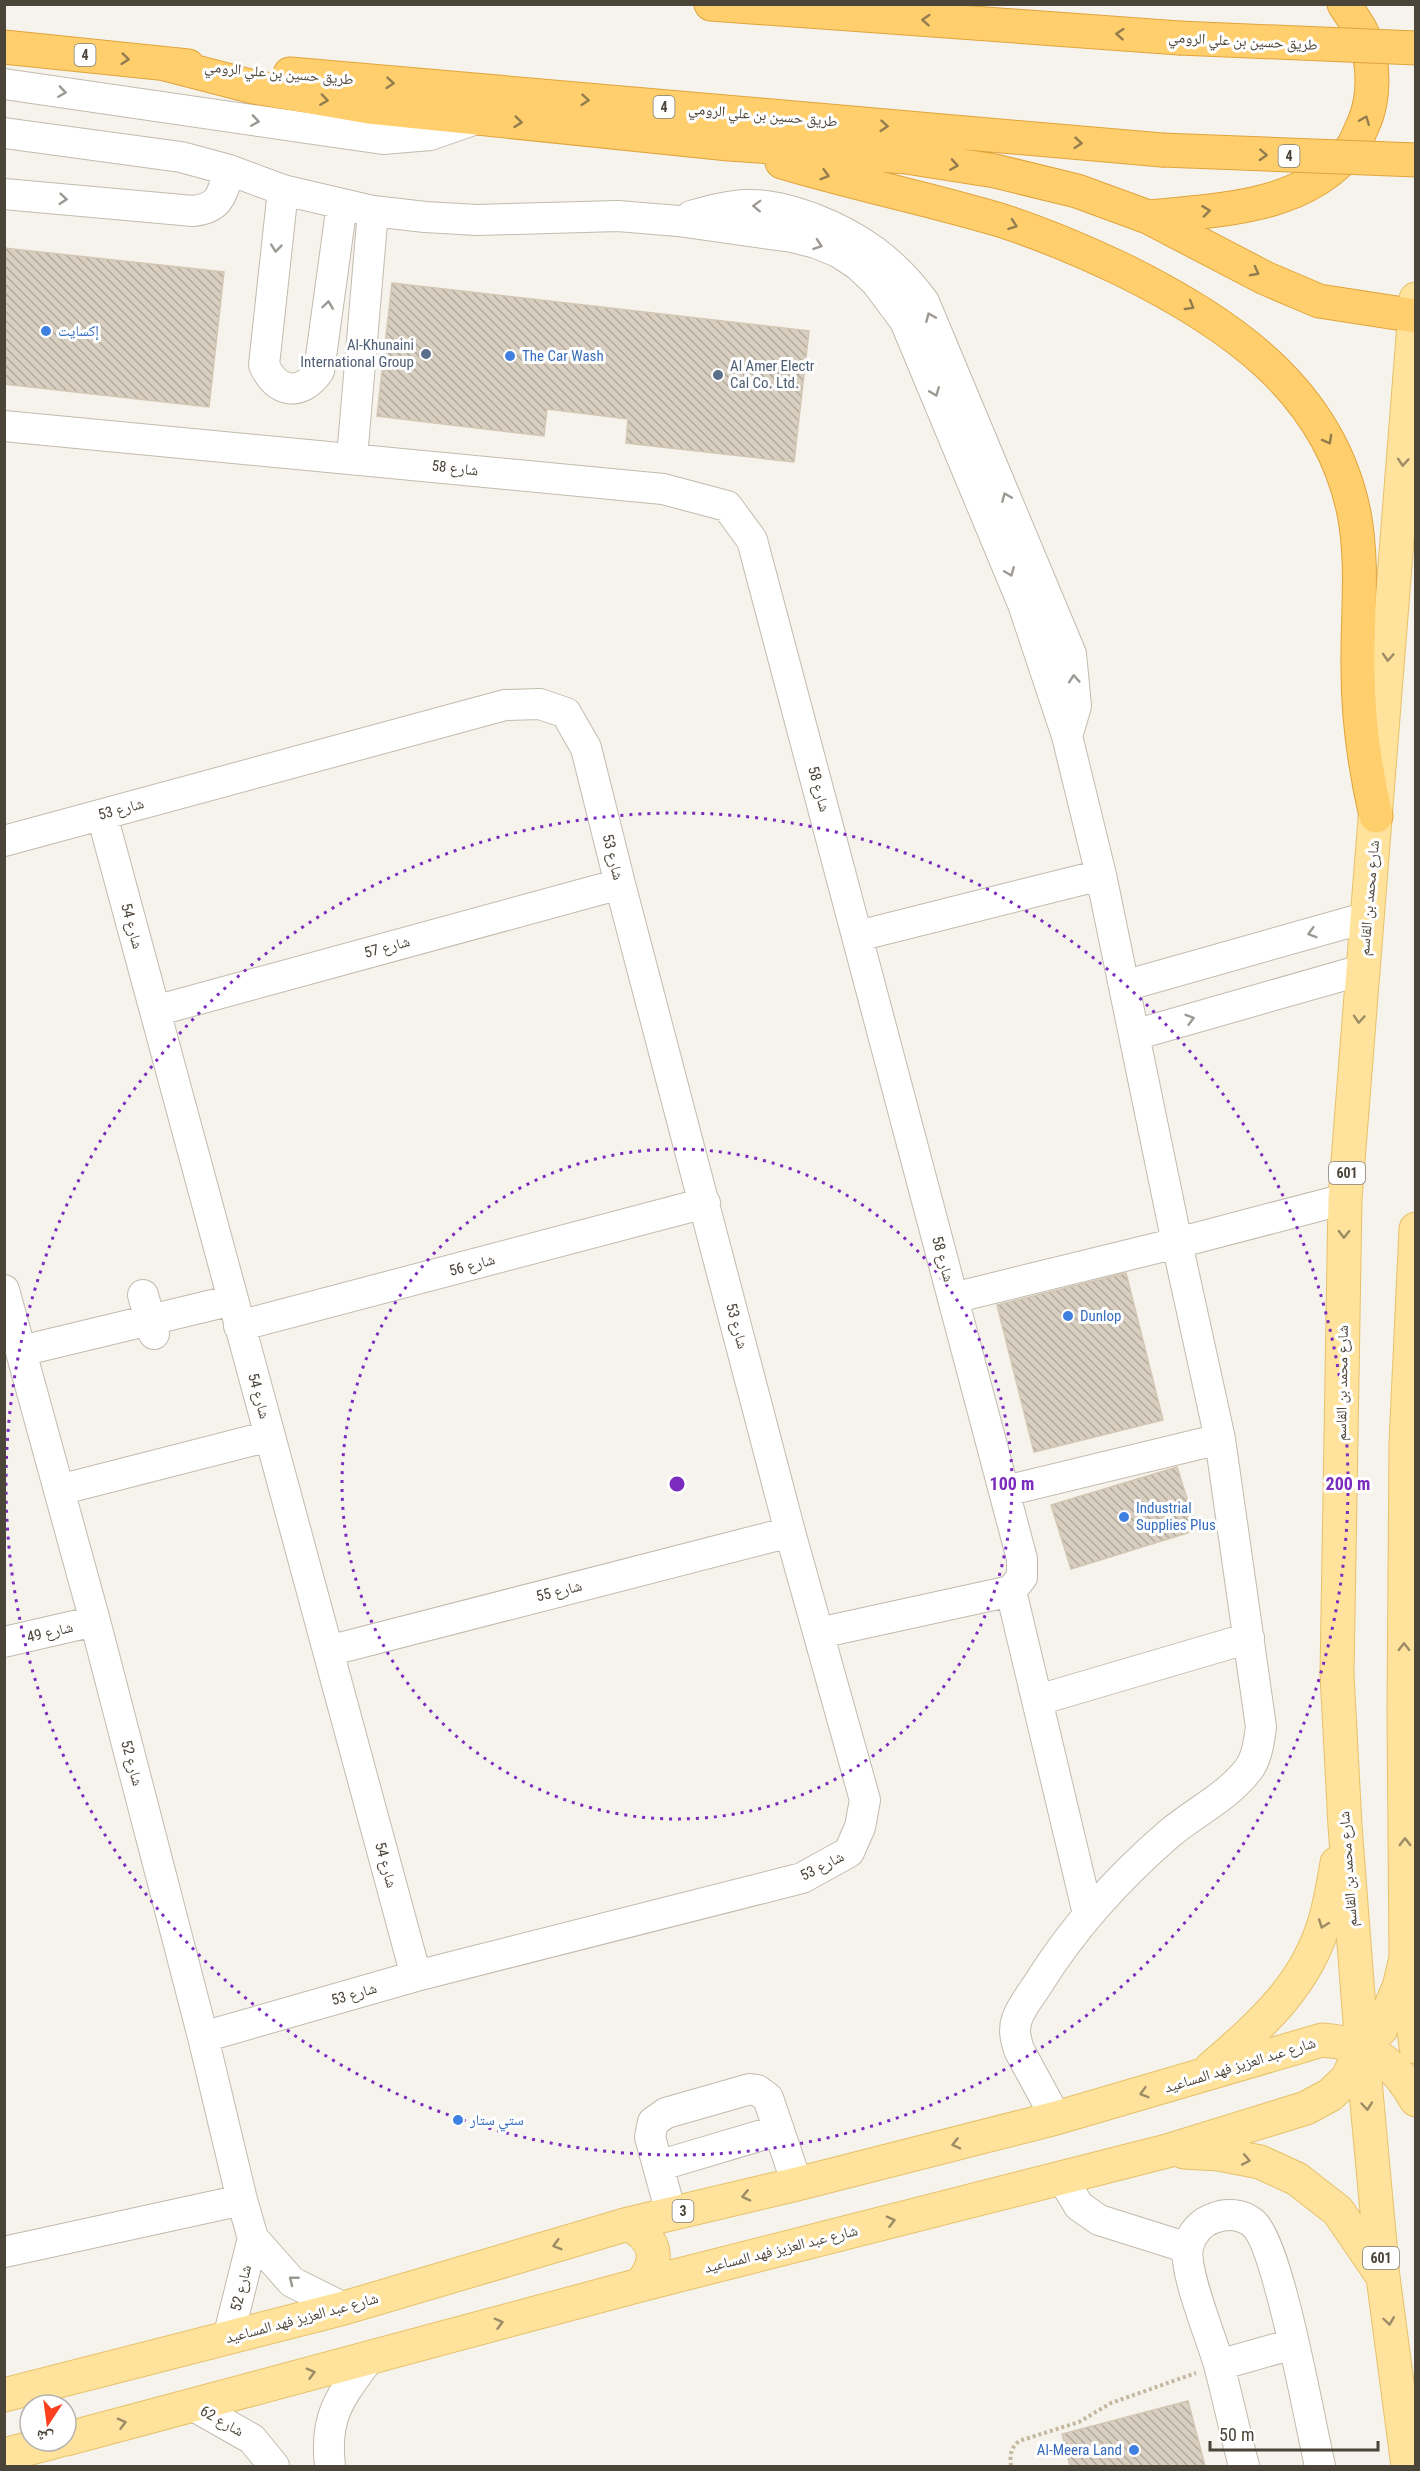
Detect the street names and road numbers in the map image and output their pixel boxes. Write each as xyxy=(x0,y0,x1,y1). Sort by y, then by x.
street label: طريق حسين بن علي الرومي xyxy=(1168,28,1318,57)
road number: 4 xyxy=(74,44,96,66)
street label: طريق حسين بن علي الرومي xyxy=(203,58,354,91)
road number: 4 xyxy=(654,96,674,118)
street label: طريق حسين بن علي الرومي xyxy=(687,100,838,133)
road number: 4 xyxy=(1278,145,1300,167)
street label: شارع 58 xyxy=(431,457,479,480)
street label: شارع 58 xyxy=(803,764,834,814)
street label: شارع 53 xyxy=(96,794,146,825)
street label: شارع 53 xyxy=(598,832,627,882)
street label: شارع محمد بن القاسم xyxy=(1355,839,1384,957)
street label: شارع 54 xyxy=(116,901,147,951)
street label: شارع 57 xyxy=(362,932,412,963)
road number: 601 xyxy=(1329,1162,1365,1184)
street label: شارع 58 xyxy=(927,1234,958,1284)
street label: شارع 56 xyxy=(447,1250,497,1281)
street label: شارع 53 xyxy=(721,1301,752,1351)
street label: شارع محمد بن القاسم xyxy=(1332,1325,1353,1441)
street label: شارع 54 xyxy=(243,1371,274,1421)
street label: شارع 55 xyxy=(534,1577,584,1606)
street label: شارع 49 xyxy=(25,1618,75,1647)
street label: شارع 52 xyxy=(116,1738,147,1788)
street label: شارع محمد بن القاسم xyxy=(1335,1810,1362,1928)
street label: شارع 54 xyxy=(370,1840,401,1890)
street label: شارع 53 xyxy=(797,1847,847,1886)
street label: شارع 53 xyxy=(329,1979,379,2010)
street label: شارع عبد العزيز فهد المساعيد xyxy=(1162,2033,1318,2098)
road number: 3 xyxy=(672,2200,694,2222)
street label: شارع عبد العزيز فهد المساعيد xyxy=(702,2221,860,2278)
road number: 601 xyxy=(1363,2247,1399,2269)
street label: شارع 52 xyxy=(227,2263,256,2313)
street label: شارع عبد العزيز فهد المساعيد xyxy=(224,2289,381,2348)
street label: شارع 62 xyxy=(197,2402,247,2441)

